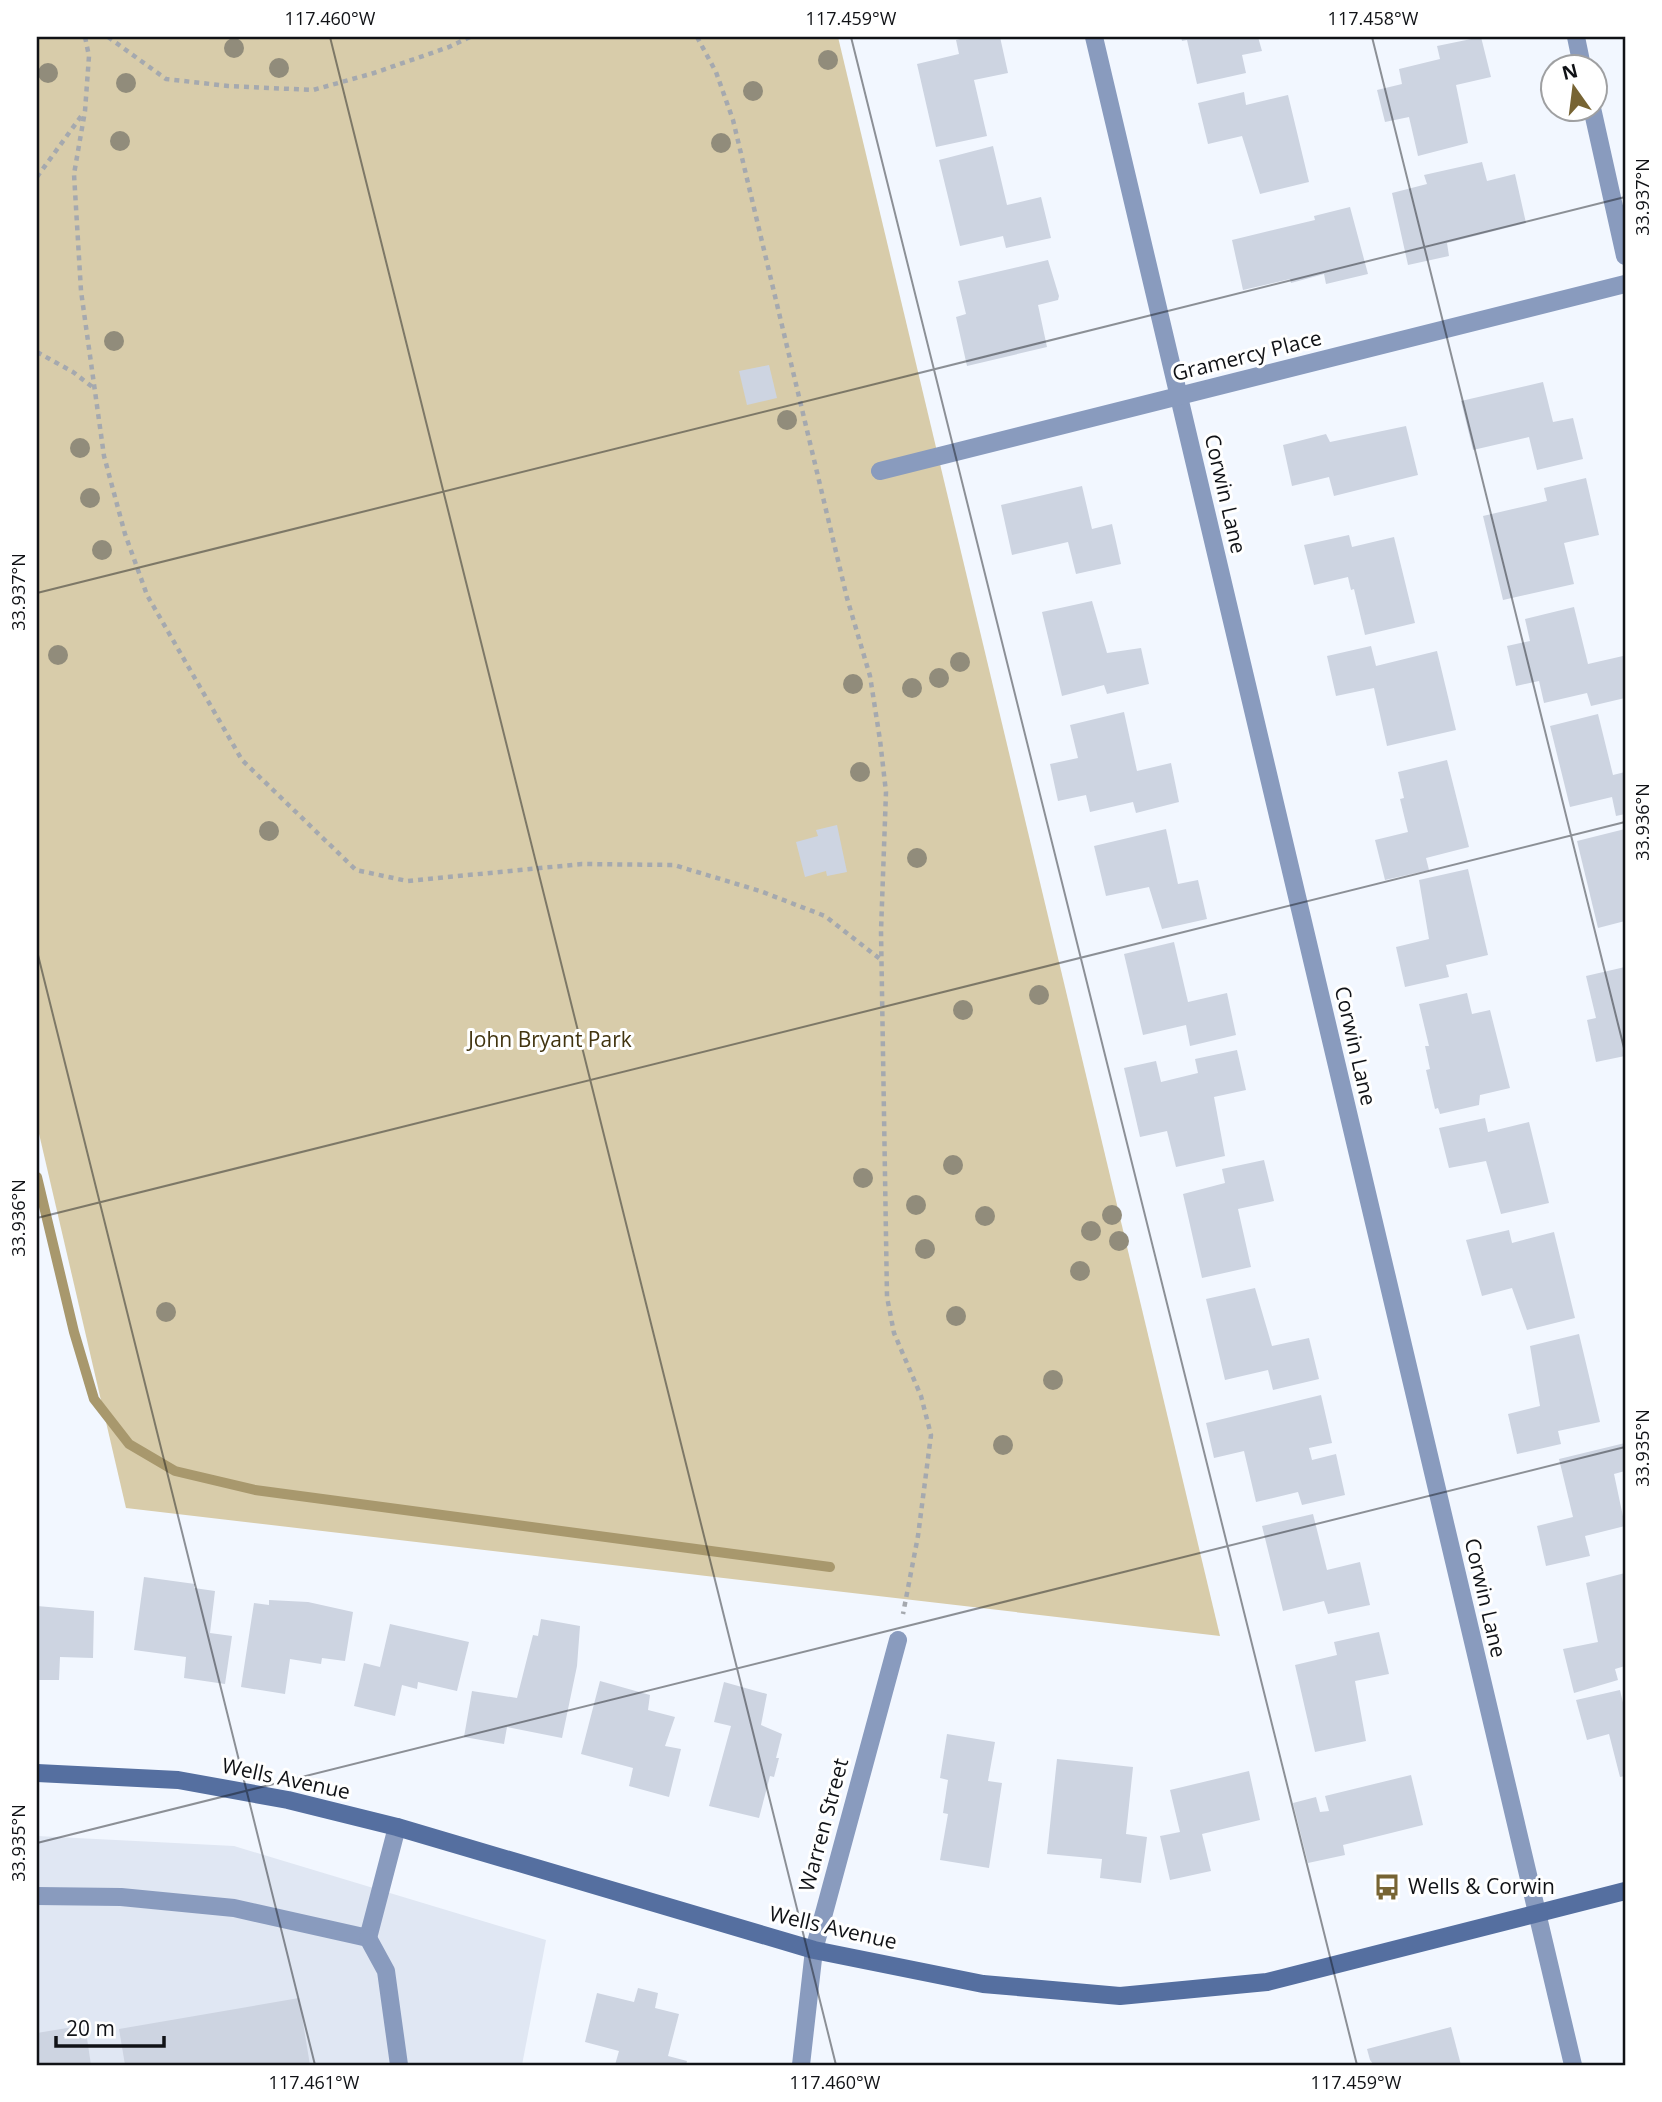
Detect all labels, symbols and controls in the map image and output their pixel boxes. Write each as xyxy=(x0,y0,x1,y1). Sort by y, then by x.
text: 117.460°W xyxy=(285,6,376,30)
text: 117.459°W xyxy=(806,6,897,30)
text: 117.458°W xyxy=(1328,6,1419,30)
north arrow xyxy=(1540,52,1610,122)
text: N xyxy=(1559,57,1581,86)
text: 33.937°N xyxy=(1630,158,1654,236)
street label: Gramercy Place xyxy=(1169,323,1324,387)
street label: Corwin Lane xyxy=(1199,431,1253,556)
text: 33.937°N xyxy=(6,553,30,631)
text: 33.936°N xyxy=(1630,783,1654,861)
street label: Corwin Lane xyxy=(1329,983,1383,1108)
park label: John Bryant Park xyxy=(466,1025,632,1053)
text: 33.936°N xyxy=(6,1179,30,1257)
text: 33.935°N xyxy=(1630,1409,1654,1487)
street label: Corwin Lane xyxy=(1459,1535,1513,1660)
street label: Wells Avenue xyxy=(220,1751,353,1805)
street label: Warren Street xyxy=(792,1755,854,1895)
text: 33.935°N xyxy=(6,1804,30,1882)
bus stop icon: Wells & Corwin xyxy=(1372,1872,1402,1902)
place label: Wells & Corwin xyxy=(1408,1872,1555,1900)
street label: Wells Avenue xyxy=(767,1899,900,1955)
scale bar xyxy=(56,2004,164,2048)
text: 20 m xyxy=(66,2014,115,2042)
text: 117.461°W xyxy=(269,2070,360,2094)
text: 117.460°W xyxy=(790,2070,881,2094)
text: 117.459°W xyxy=(1311,2070,1402,2094)

